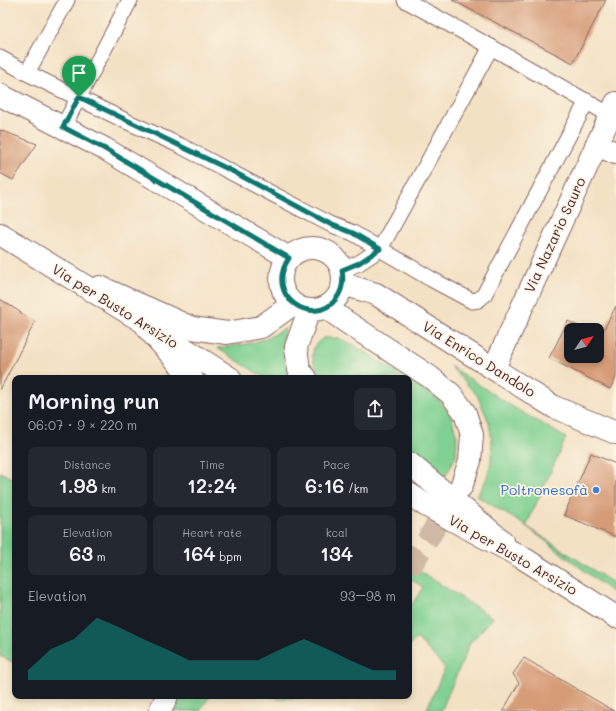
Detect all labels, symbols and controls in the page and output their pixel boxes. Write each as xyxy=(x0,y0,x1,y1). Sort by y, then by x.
pin xyxy=(62,56,96,97)
icon: arrive xyxy=(68,62,90,84)
street label: Via Nazario Sauro xyxy=(519,174,590,296)
street label: Via per Busto Arsizio xyxy=(49,259,182,352)
street label: Via Enrico Dandolo xyxy=(419,316,539,401)
north arrow xyxy=(564,323,604,363)
map controls xyxy=(564,323,604,363)
text: Morning run xyxy=(28,386,159,415)
button: share xyxy=(354,388,396,430)
text: 06:07 · 9 × 220 m xyxy=(28,416,137,433)
text: Distance xyxy=(64,457,111,472)
text: Time xyxy=(199,457,225,472)
text: Pace xyxy=(323,457,350,472)
text: 1.98 xyxy=(59,472,98,498)
text: 12:24 xyxy=(187,472,237,498)
text: 6:16 xyxy=(305,472,344,498)
place label: Poltronesofà xyxy=(500,480,588,499)
text: km xyxy=(98,481,116,496)
text: /km xyxy=(344,481,368,496)
marker: Poltronesofà xyxy=(591,485,601,495)
street label: Via per Busto Arsizio xyxy=(445,510,581,599)
text: Elevation xyxy=(63,525,112,540)
text: Heart rate xyxy=(182,525,242,540)
text: kcal xyxy=(326,525,348,540)
text: 63 xyxy=(69,540,93,566)
text: 164 xyxy=(182,540,216,566)
text: 134 xyxy=(320,540,353,566)
text: m xyxy=(93,549,105,564)
text: bpm xyxy=(216,549,242,564)
text: Elevation xyxy=(28,587,86,604)
text: 93–98 m xyxy=(340,587,396,604)

